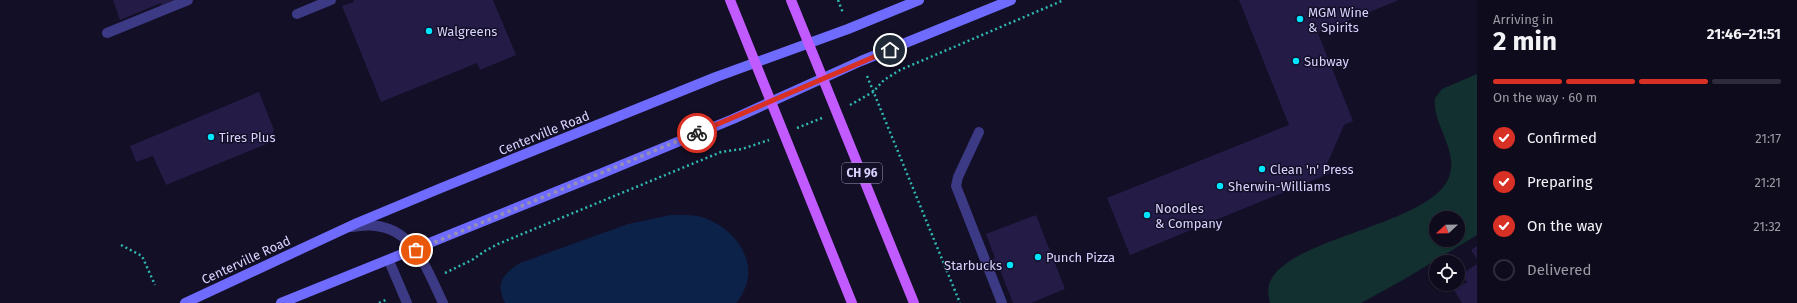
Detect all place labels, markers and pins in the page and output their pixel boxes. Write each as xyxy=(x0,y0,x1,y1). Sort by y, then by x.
place label: MGM Wine & Spirits xyxy=(1308,5,1369,35)
marker: MGM Wine & Spirits xyxy=(1295,14,1305,24)
place label: Walgreens xyxy=(437,24,497,39)
marker: Walgreens xyxy=(424,26,434,36)
pin xyxy=(873,33,907,67)
place label: Subway xyxy=(1304,54,1349,69)
marker: Subway xyxy=(1291,56,1301,66)
place label: Tires Plus xyxy=(219,130,276,145)
marker: Tires Plus xyxy=(206,132,216,142)
place label: Clean 'n' Press xyxy=(1270,162,1354,177)
marker: Clean 'n' Press xyxy=(1257,164,1267,174)
place label: Sherwin-Williams xyxy=(1228,179,1331,194)
marker: Sherwin-Williams xyxy=(1215,181,1225,191)
place label: Noodles & Company xyxy=(1155,201,1223,231)
marker: Noodles & Company xyxy=(1142,210,1152,220)
pin xyxy=(399,233,433,267)
place label: Punch Pizza xyxy=(1046,250,1115,265)
marker: Punch Pizza xyxy=(1033,252,1043,262)
place label: Starbucks xyxy=(944,258,1002,273)
marker: Starbucks xyxy=(1005,260,1015,270)

